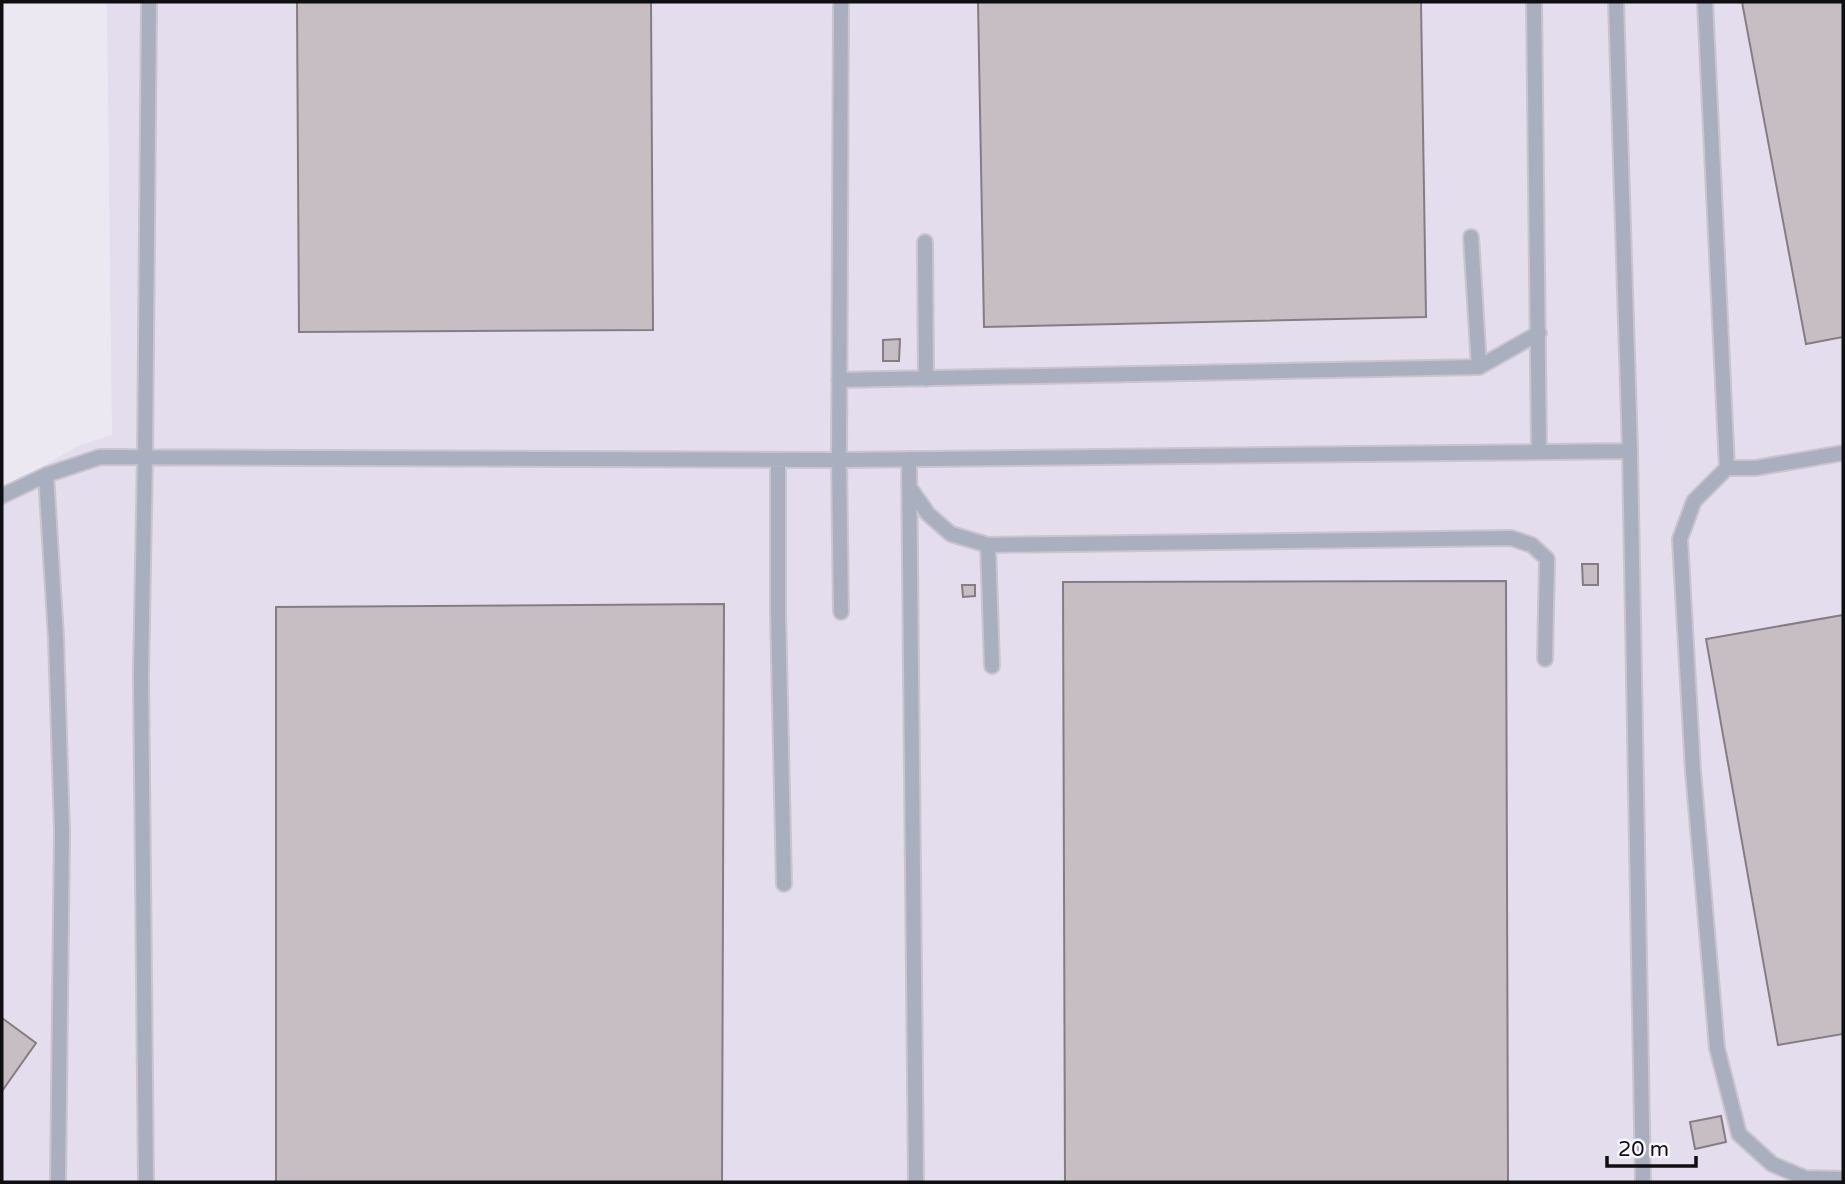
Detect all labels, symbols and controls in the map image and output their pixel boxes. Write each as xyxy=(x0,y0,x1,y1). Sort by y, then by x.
scale bar xyxy=(1607,1124,1696,1168)
text: 20 m xyxy=(1618,1137,1669,1162)

